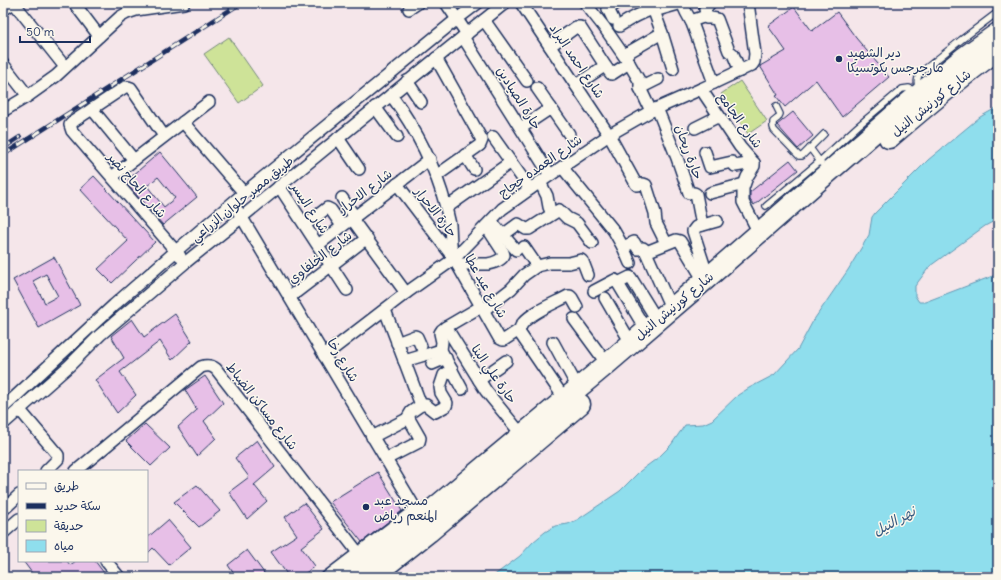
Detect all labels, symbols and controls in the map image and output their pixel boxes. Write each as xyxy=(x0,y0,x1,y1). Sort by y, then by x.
scale bar xyxy=(20,18,90,44)
street label: شارع احمد البراد xyxy=(545,20,608,102)
text: 50 m xyxy=(26,24,55,39)
place label: دير الشهيد مارجرجس بكوتسيكا xyxy=(847,44,944,76)
marker: دير الشهيد مارجرجس بكوتسيكا xyxy=(834,54,844,64)
street label: حارة الصيادين xyxy=(493,63,545,133)
street label: شارع كورنيش النيل xyxy=(888,66,975,141)
street label: شارع الجامع xyxy=(712,89,766,153)
street label: حارة ريحان xyxy=(671,122,707,182)
street label: شارع العمده حجاج xyxy=(495,131,586,202)
street label: شارع الحاج نصر xyxy=(102,148,170,222)
street label: طريق مصر حلوان الزراعي xyxy=(187,152,299,248)
street label: شارع الاحرار xyxy=(334,165,396,218)
street label: شارع اليسر xyxy=(286,178,333,237)
street label: حارة الاحرار xyxy=(410,183,461,241)
street label: شارع الخلفاوي xyxy=(285,227,356,288)
street label: شارع عيد عطا xyxy=(460,251,511,321)
street label: شارع كورنيش النيل xyxy=(631,268,718,345)
street label: شارع رخا xyxy=(323,335,363,385)
street label: حارة علي البنا xyxy=(465,341,521,409)
street label: شارع مساكن الضباط xyxy=(222,359,302,454)
legend xyxy=(18,470,148,562)
text: طريق xyxy=(54,478,79,493)
place label: مسجد عبد المنعم رياض xyxy=(374,492,437,526)
text: سكة حديد xyxy=(54,498,101,513)
water label: نهر النيل xyxy=(869,501,920,540)
marker: مسجد عبد المنعم رياض xyxy=(361,502,371,512)
text: حديقة xyxy=(54,518,83,533)
text: مياه xyxy=(54,538,74,553)

